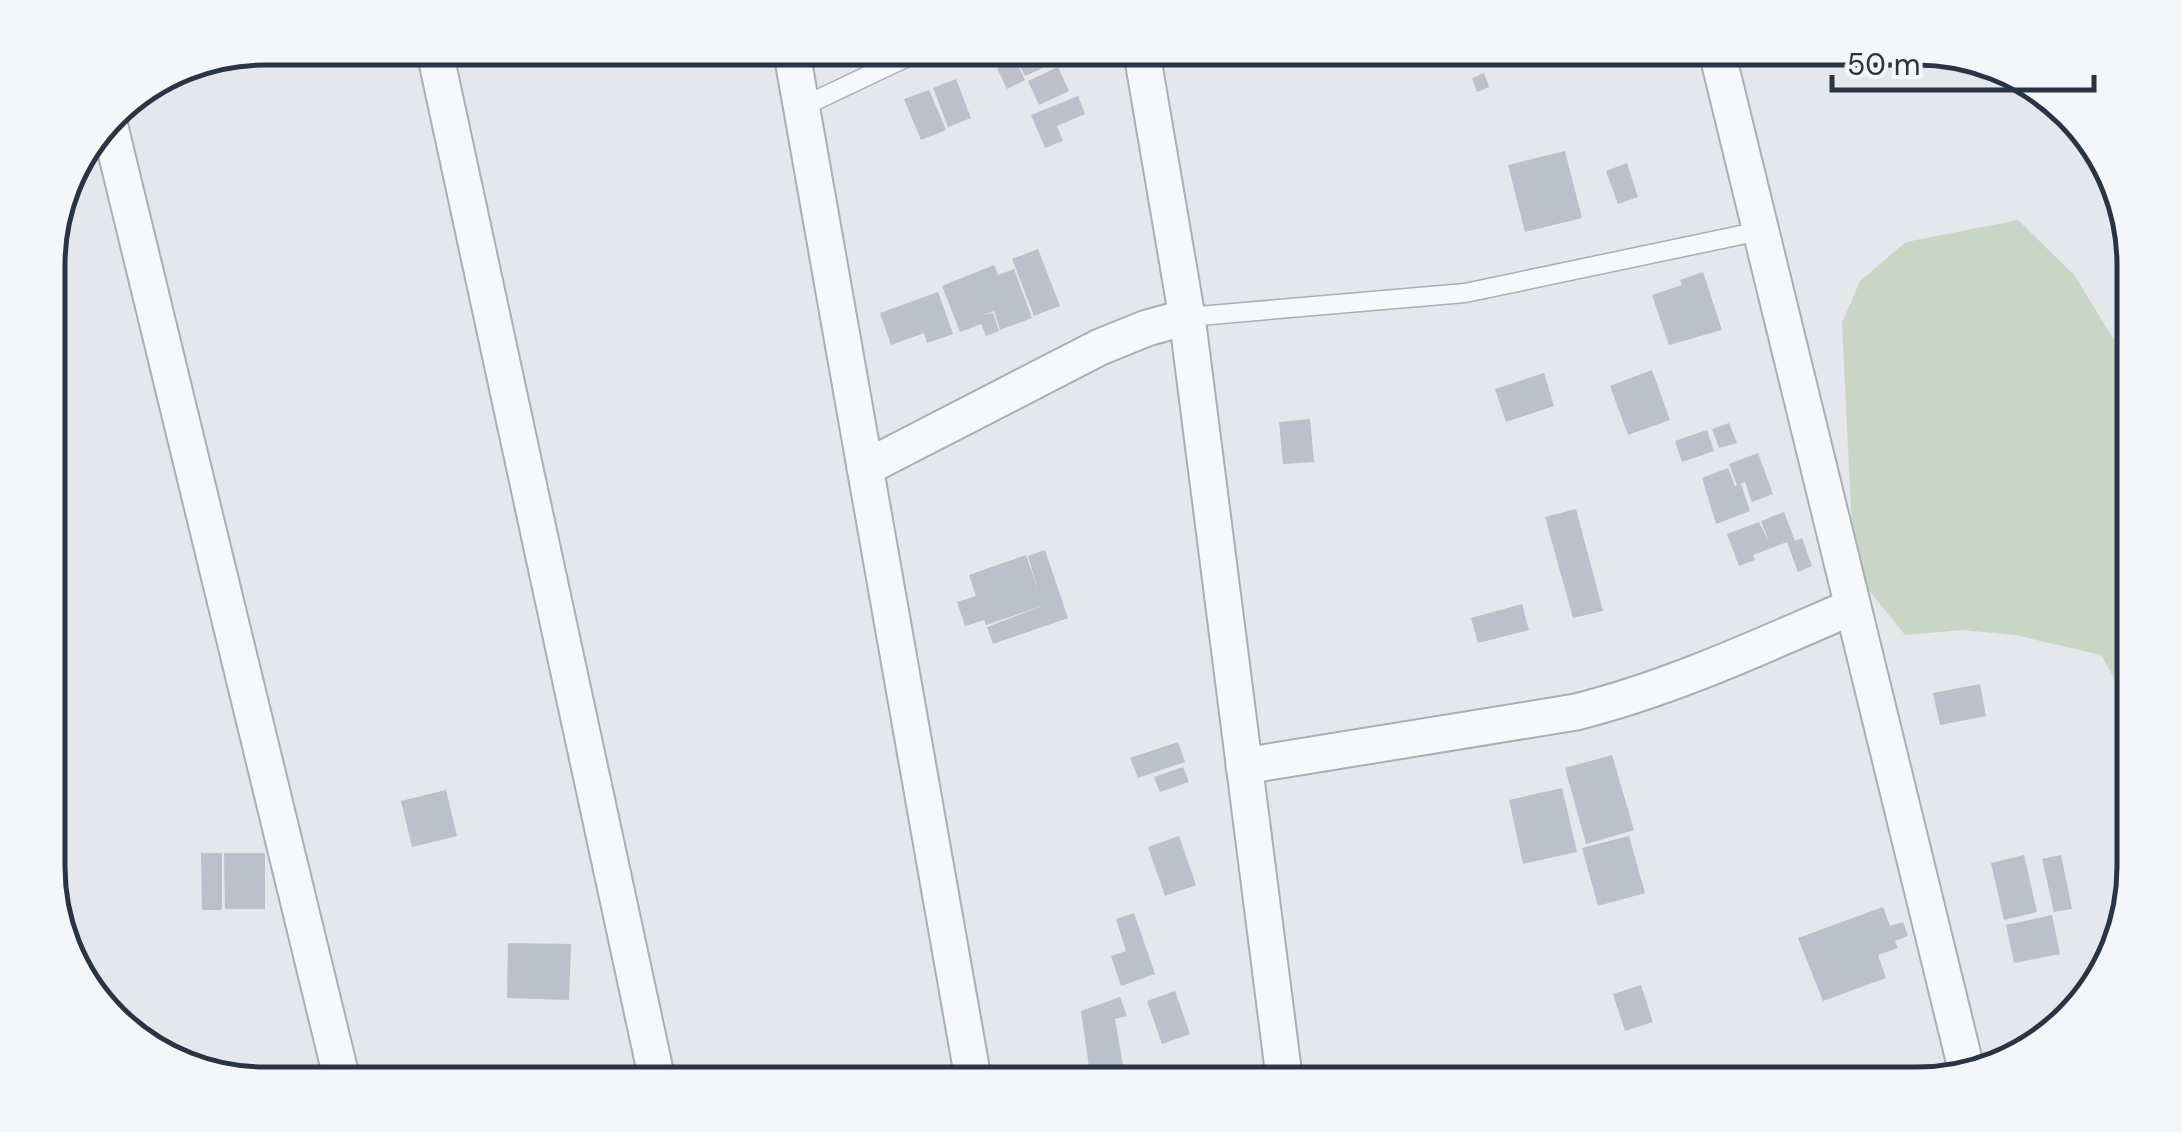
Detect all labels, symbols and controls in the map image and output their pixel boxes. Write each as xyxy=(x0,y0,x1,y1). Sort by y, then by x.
scale bar xyxy=(1832,30,2094,92)
text: 50 m xyxy=(1847,45,1921,84)

